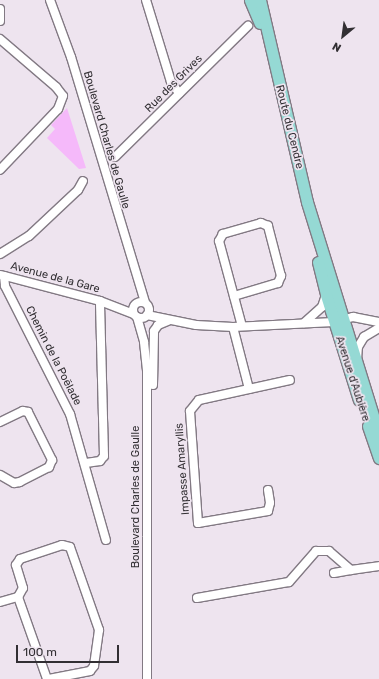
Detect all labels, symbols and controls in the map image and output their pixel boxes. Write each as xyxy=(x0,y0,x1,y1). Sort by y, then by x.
north arrow xyxy=(323,16,363,56)
text: N xyxy=(330,39,344,55)
street label: Rue des Grives xyxy=(143,53,205,115)
street label: Boulevard Charles de Gaulle xyxy=(80,70,132,210)
street label: Route du Cendre xyxy=(272,84,306,170)
street label: Avenue de la Gare xyxy=(9,260,101,296)
street label: Chemin de la Poëlade xyxy=(22,304,84,408)
street label: Avenue d'Aubière xyxy=(332,335,372,423)
street label: Impasse Amaryllis xyxy=(173,422,193,516)
street label: Boulevard Charles de Gaulle xyxy=(129,426,143,568)
scale bar xyxy=(18,637,121,663)
text: 100 m xyxy=(23,645,57,659)

